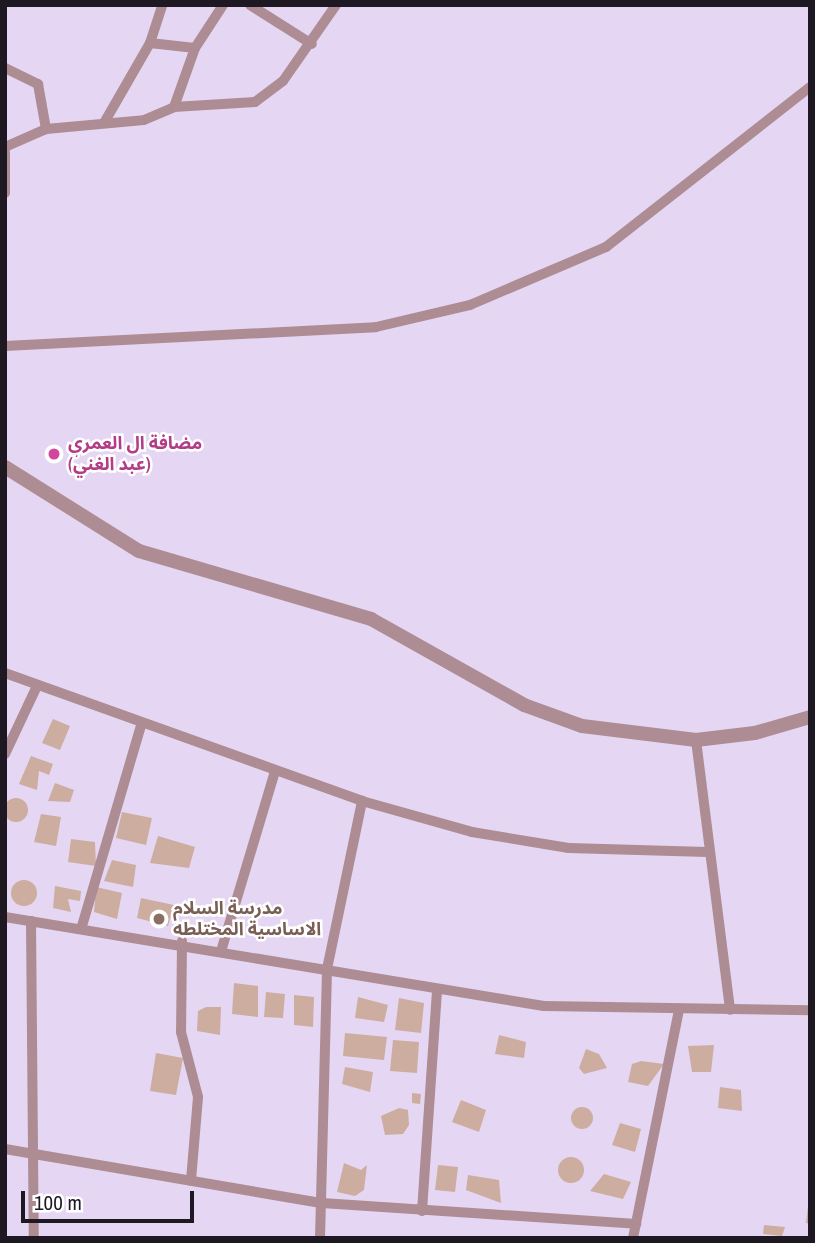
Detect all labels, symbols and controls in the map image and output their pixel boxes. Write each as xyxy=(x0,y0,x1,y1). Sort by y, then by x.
place label: مضافة ال العمري (عبد الغني) xyxy=(68,433,202,476)
marker: مضافة ال العمري (عبد الغني) xyxy=(46,446,62,462)
place label: مدرسة السلام الاساسية المختلطه xyxy=(173,898,321,940)
marker: مدرسة السلام الاساسية المختلطه xyxy=(151,911,167,927)
scale bar xyxy=(24,1176,198,1220)
text: 100 m xyxy=(34,1188,82,1217)

